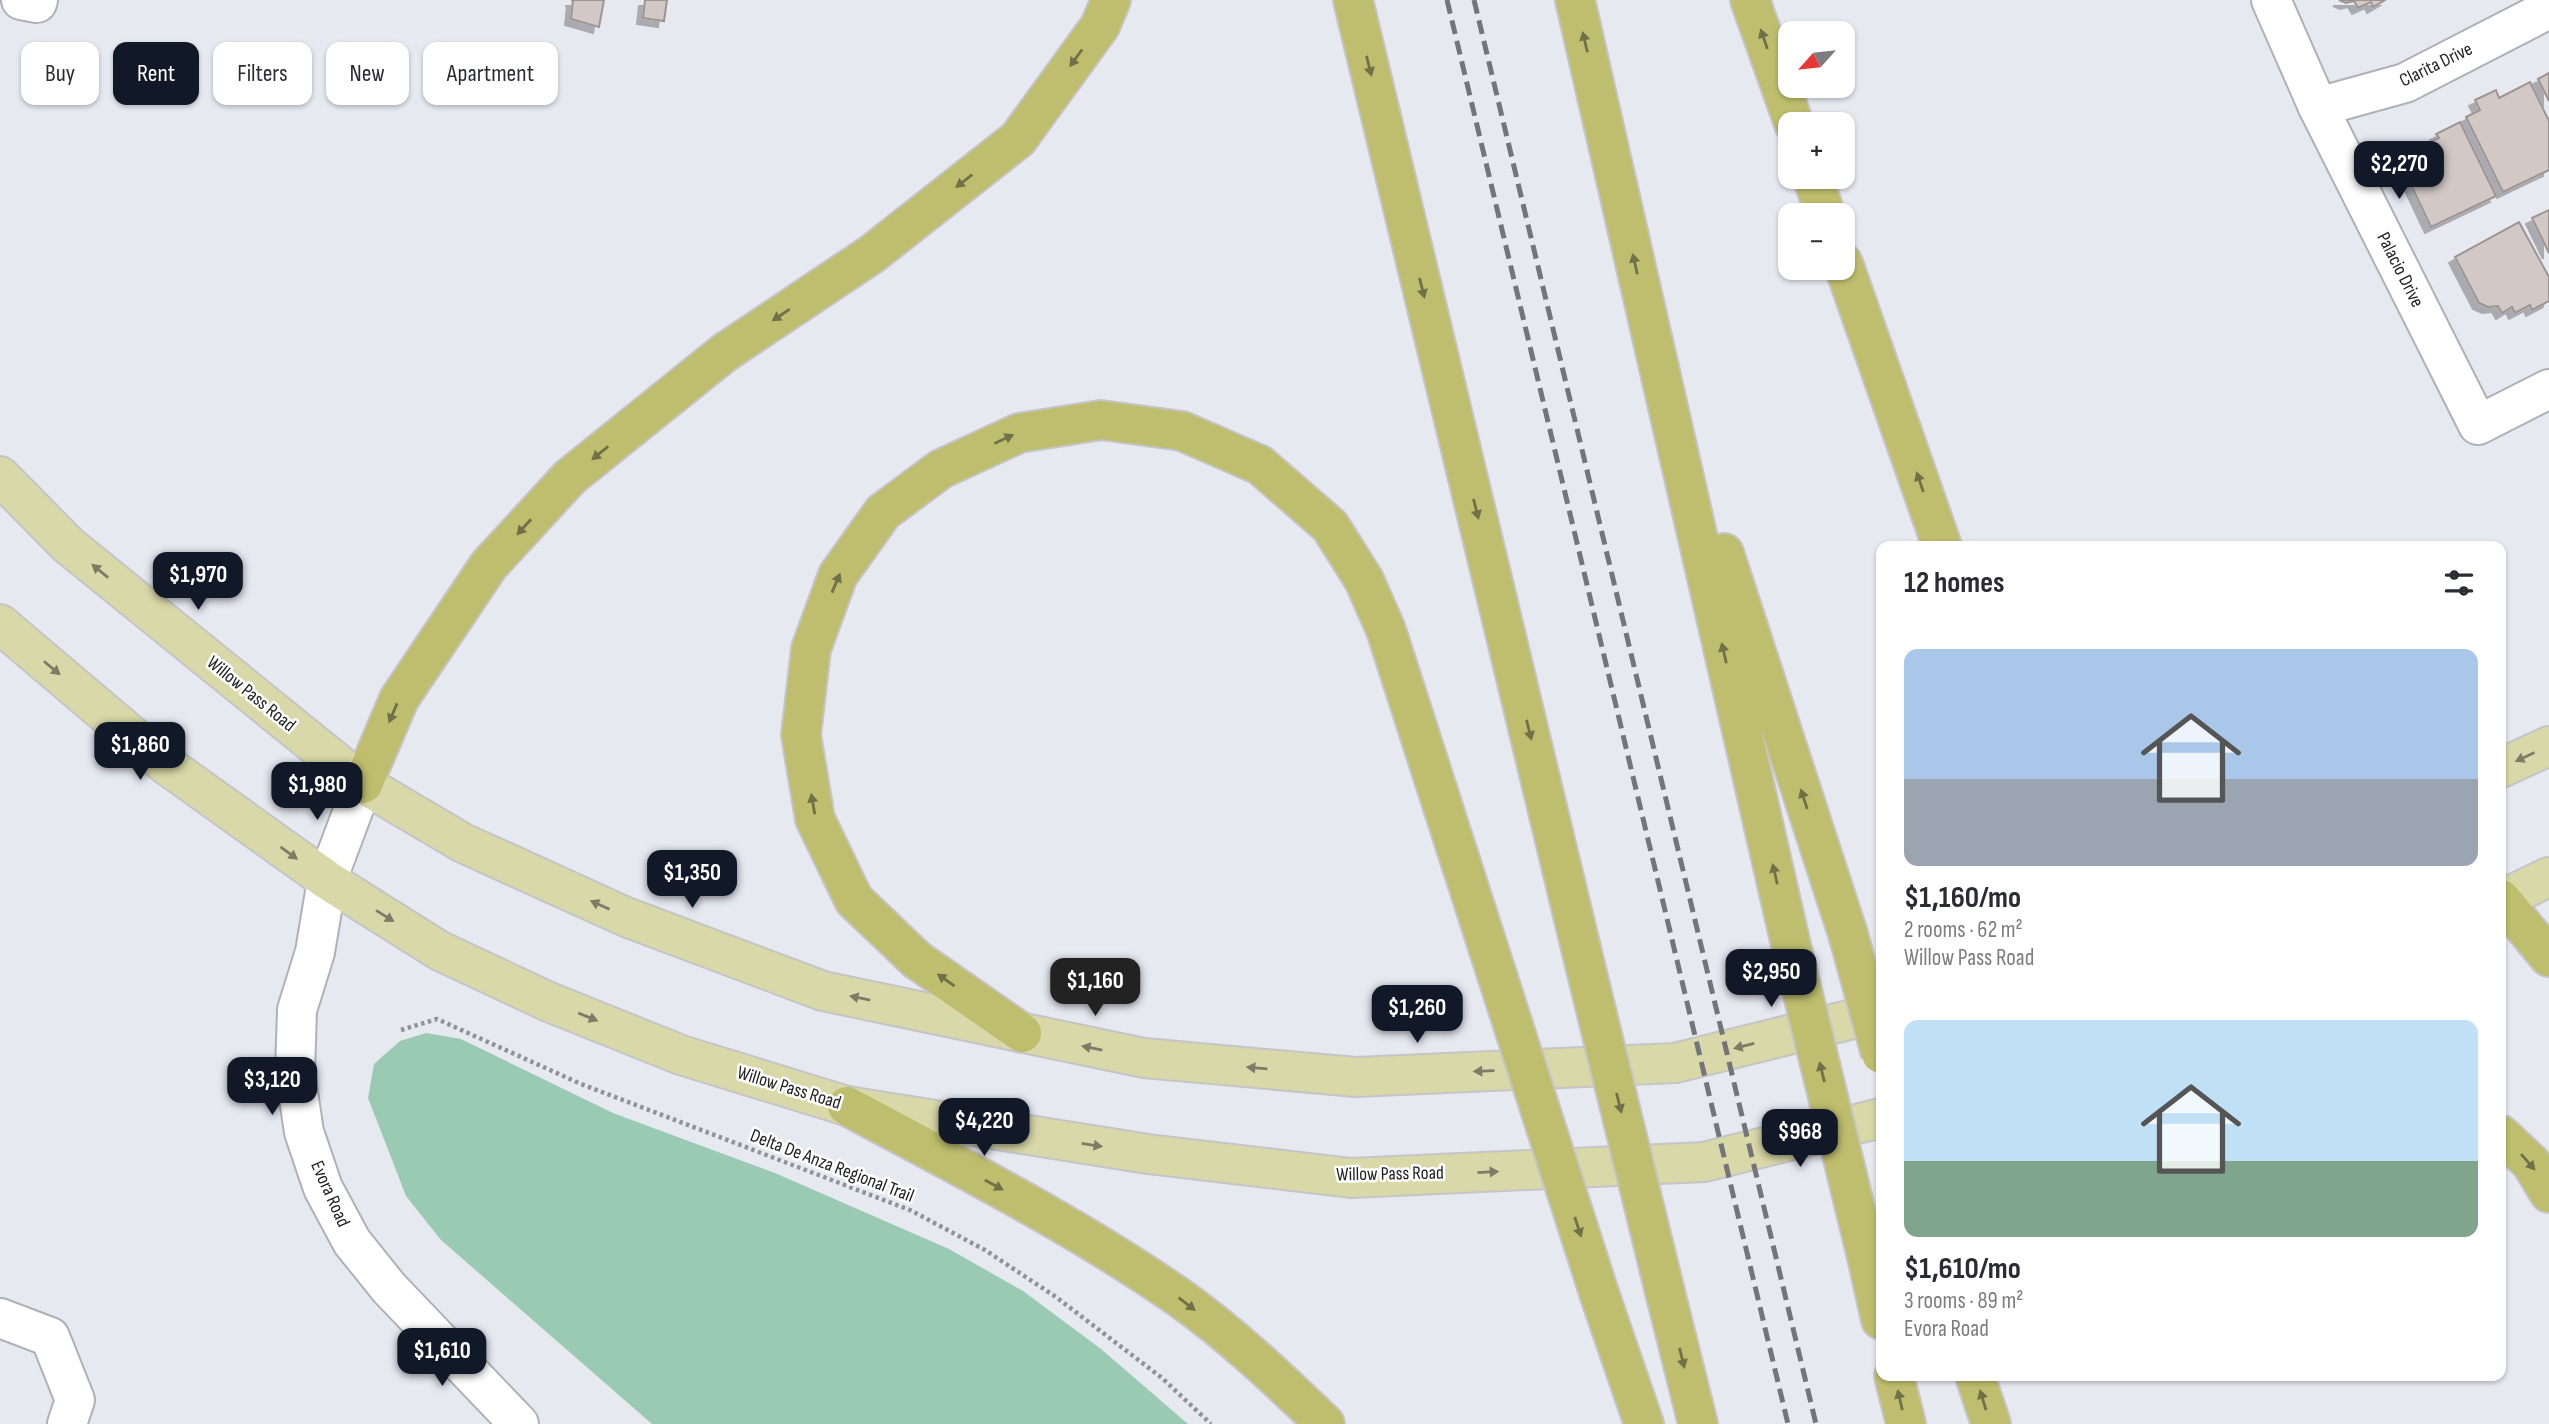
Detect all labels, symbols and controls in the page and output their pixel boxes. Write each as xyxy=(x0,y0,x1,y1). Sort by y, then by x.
north arrow xyxy=(1778,21,1855,98)
map controls xyxy=(1778,21,1855,280)
one-way arrow xyxy=(1758,28,1769,49)
one-way arrow xyxy=(1579,31,1590,53)
street label: Clarita Drive xyxy=(2396,38,2476,92)
chip: Buy xyxy=(21,42,99,105)
chip: Rent xyxy=(113,42,199,105)
chip: Filters xyxy=(213,42,312,105)
chip: New xyxy=(326,42,409,105)
chip: Apartment xyxy=(423,42,558,105)
one-way arrow xyxy=(1069,49,1084,67)
one-way arrow xyxy=(1364,55,1375,77)
button: + xyxy=(1778,112,1855,189)
pin: $2,270 xyxy=(2342,142,2456,201)
text: $2,270 xyxy=(2370,150,2428,178)
one-way arrow xyxy=(956,174,974,189)
button: − xyxy=(1778,203,1855,280)
street label: Palacio Drive xyxy=(2371,229,2429,311)
one-way arrow xyxy=(1630,253,1641,275)
one-way arrow xyxy=(1417,277,1428,299)
one-way arrow xyxy=(771,309,790,322)
one-way arrow xyxy=(994,433,1014,445)
one-way arrow xyxy=(591,445,608,460)
one-way arrow xyxy=(1914,471,1925,492)
one-way arrow xyxy=(1470,498,1481,520)
one-way arrow xyxy=(516,518,532,536)
pin: $1,970 xyxy=(141,552,255,612)
text: $1,970 xyxy=(169,561,227,589)
one-way arrow xyxy=(92,564,109,579)
icon: filters xyxy=(2440,564,2478,602)
text: 12 homes xyxy=(1904,565,2005,601)
one-way arrow xyxy=(831,572,842,593)
one-way arrow xyxy=(1718,642,1729,664)
street label: Willow Pass Road xyxy=(202,651,300,737)
one-way arrow xyxy=(43,660,61,676)
icon: home xyxy=(2128,695,2254,821)
one-way arrow xyxy=(387,702,398,723)
one-way arrow xyxy=(1524,719,1535,741)
pin: $1,860 xyxy=(83,722,197,782)
text: $1,860 xyxy=(110,731,170,759)
one-way arrow xyxy=(2515,751,2535,763)
pin: $1,980 xyxy=(260,762,374,822)
text: $1,980 xyxy=(287,771,347,799)
one-way arrow xyxy=(1798,788,1809,809)
one-way arrow xyxy=(807,793,818,815)
one-way arrow xyxy=(280,846,298,860)
pin: $1,350 xyxy=(635,850,749,910)
text: $1,350 xyxy=(663,859,721,887)
one-way arrow xyxy=(1769,863,1780,885)
text: $1,160/mo xyxy=(1904,880,2021,916)
one-way arrow xyxy=(590,899,610,911)
one-way arrow xyxy=(375,910,395,923)
text: 2 rooms · 62 m² xyxy=(1904,916,2023,944)
text: Willow Pass Road xyxy=(1904,944,2034,972)
pin: $2,950 xyxy=(1714,950,1828,1009)
pin: $1,160 xyxy=(1038,958,1152,1018)
text: $2,950 xyxy=(1742,958,1801,986)
text: $1,160 xyxy=(1066,967,1124,995)
one-way arrow xyxy=(937,973,955,987)
pin: $1,260 xyxy=(1360,986,1474,1045)
one-way arrow xyxy=(848,993,870,1004)
text: $1,260 xyxy=(1388,994,1446,1022)
one-way arrow xyxy=(578,1012,599,1023)
one-way arrow xyxy=(1733,1041,1755,1052)
one-way arrow xyxy=(1081,1042,1103,1053)
pin: $3,120 xyxy=(215,1058,329,1117)
street label: Willow Pass Road xyxy=(734,1061,844,1115)
one-way arrow xyxy=(1816,1061,1827,1083)
one-way arrow xyxy=(1246,1062,1268,1073)
text: $3,120 xyxy=(243,1066,301,1094)
one-way arrow xyxy=(1473,1066,1495,1077)
icon: home xyxy=(2128,1066,2254,1192)
one-way arrow xyxy=(1614,1092,1625,1114)
pin: $4,220 xyxy=(927,1098,1041,1158)
text: $4,220 xyxy=(955,1107,1013,1135)
pin: $968 xyxy=(1759,1110,1841,1169)
text: $968 xyxy=(1778,1118,1822,1146)
street label: Delta De Anza Regional Trail xyxy=(747,1124,917,1208)
one-way arrow xyxy=(1081,1140,1103,1151)
one-way arrow xyxy=(2520,1153,2536,1171)
street label: Evora Road xyxy=(305,1157,355,1231)
street label: Willow Pass Road xyxy=(1336,1162,1444,1186)
one-way arrow xyxy=(1478,1166,1500,1177)
one-way arrow xyxy=(984,1179,1003,1191)
one-way arrow xyxy=(1573,1216,1584,1237)
text: $1,610/mo xyxy=(1904,1251,2021,1287)
text: 3 rooms · 89 m² xyxy=(1904,1287,2023,1315)
one-way arrow xyxy=(1178,1297,1196,1312)
text: Evora Road xyxy=(1904,1315,1989,1343)
pin: $1,610 xyxy=(385,1328,499,1388)
text: $1,610 xyxy=(413,1337,471,1365)
one-way arrow xyxy=(1677,1347,1688,1369)
one-way arrow xyxy=(1894,1389,1905,1411)
one-way arrow xyxy=(1977,1389,1987,1410)

